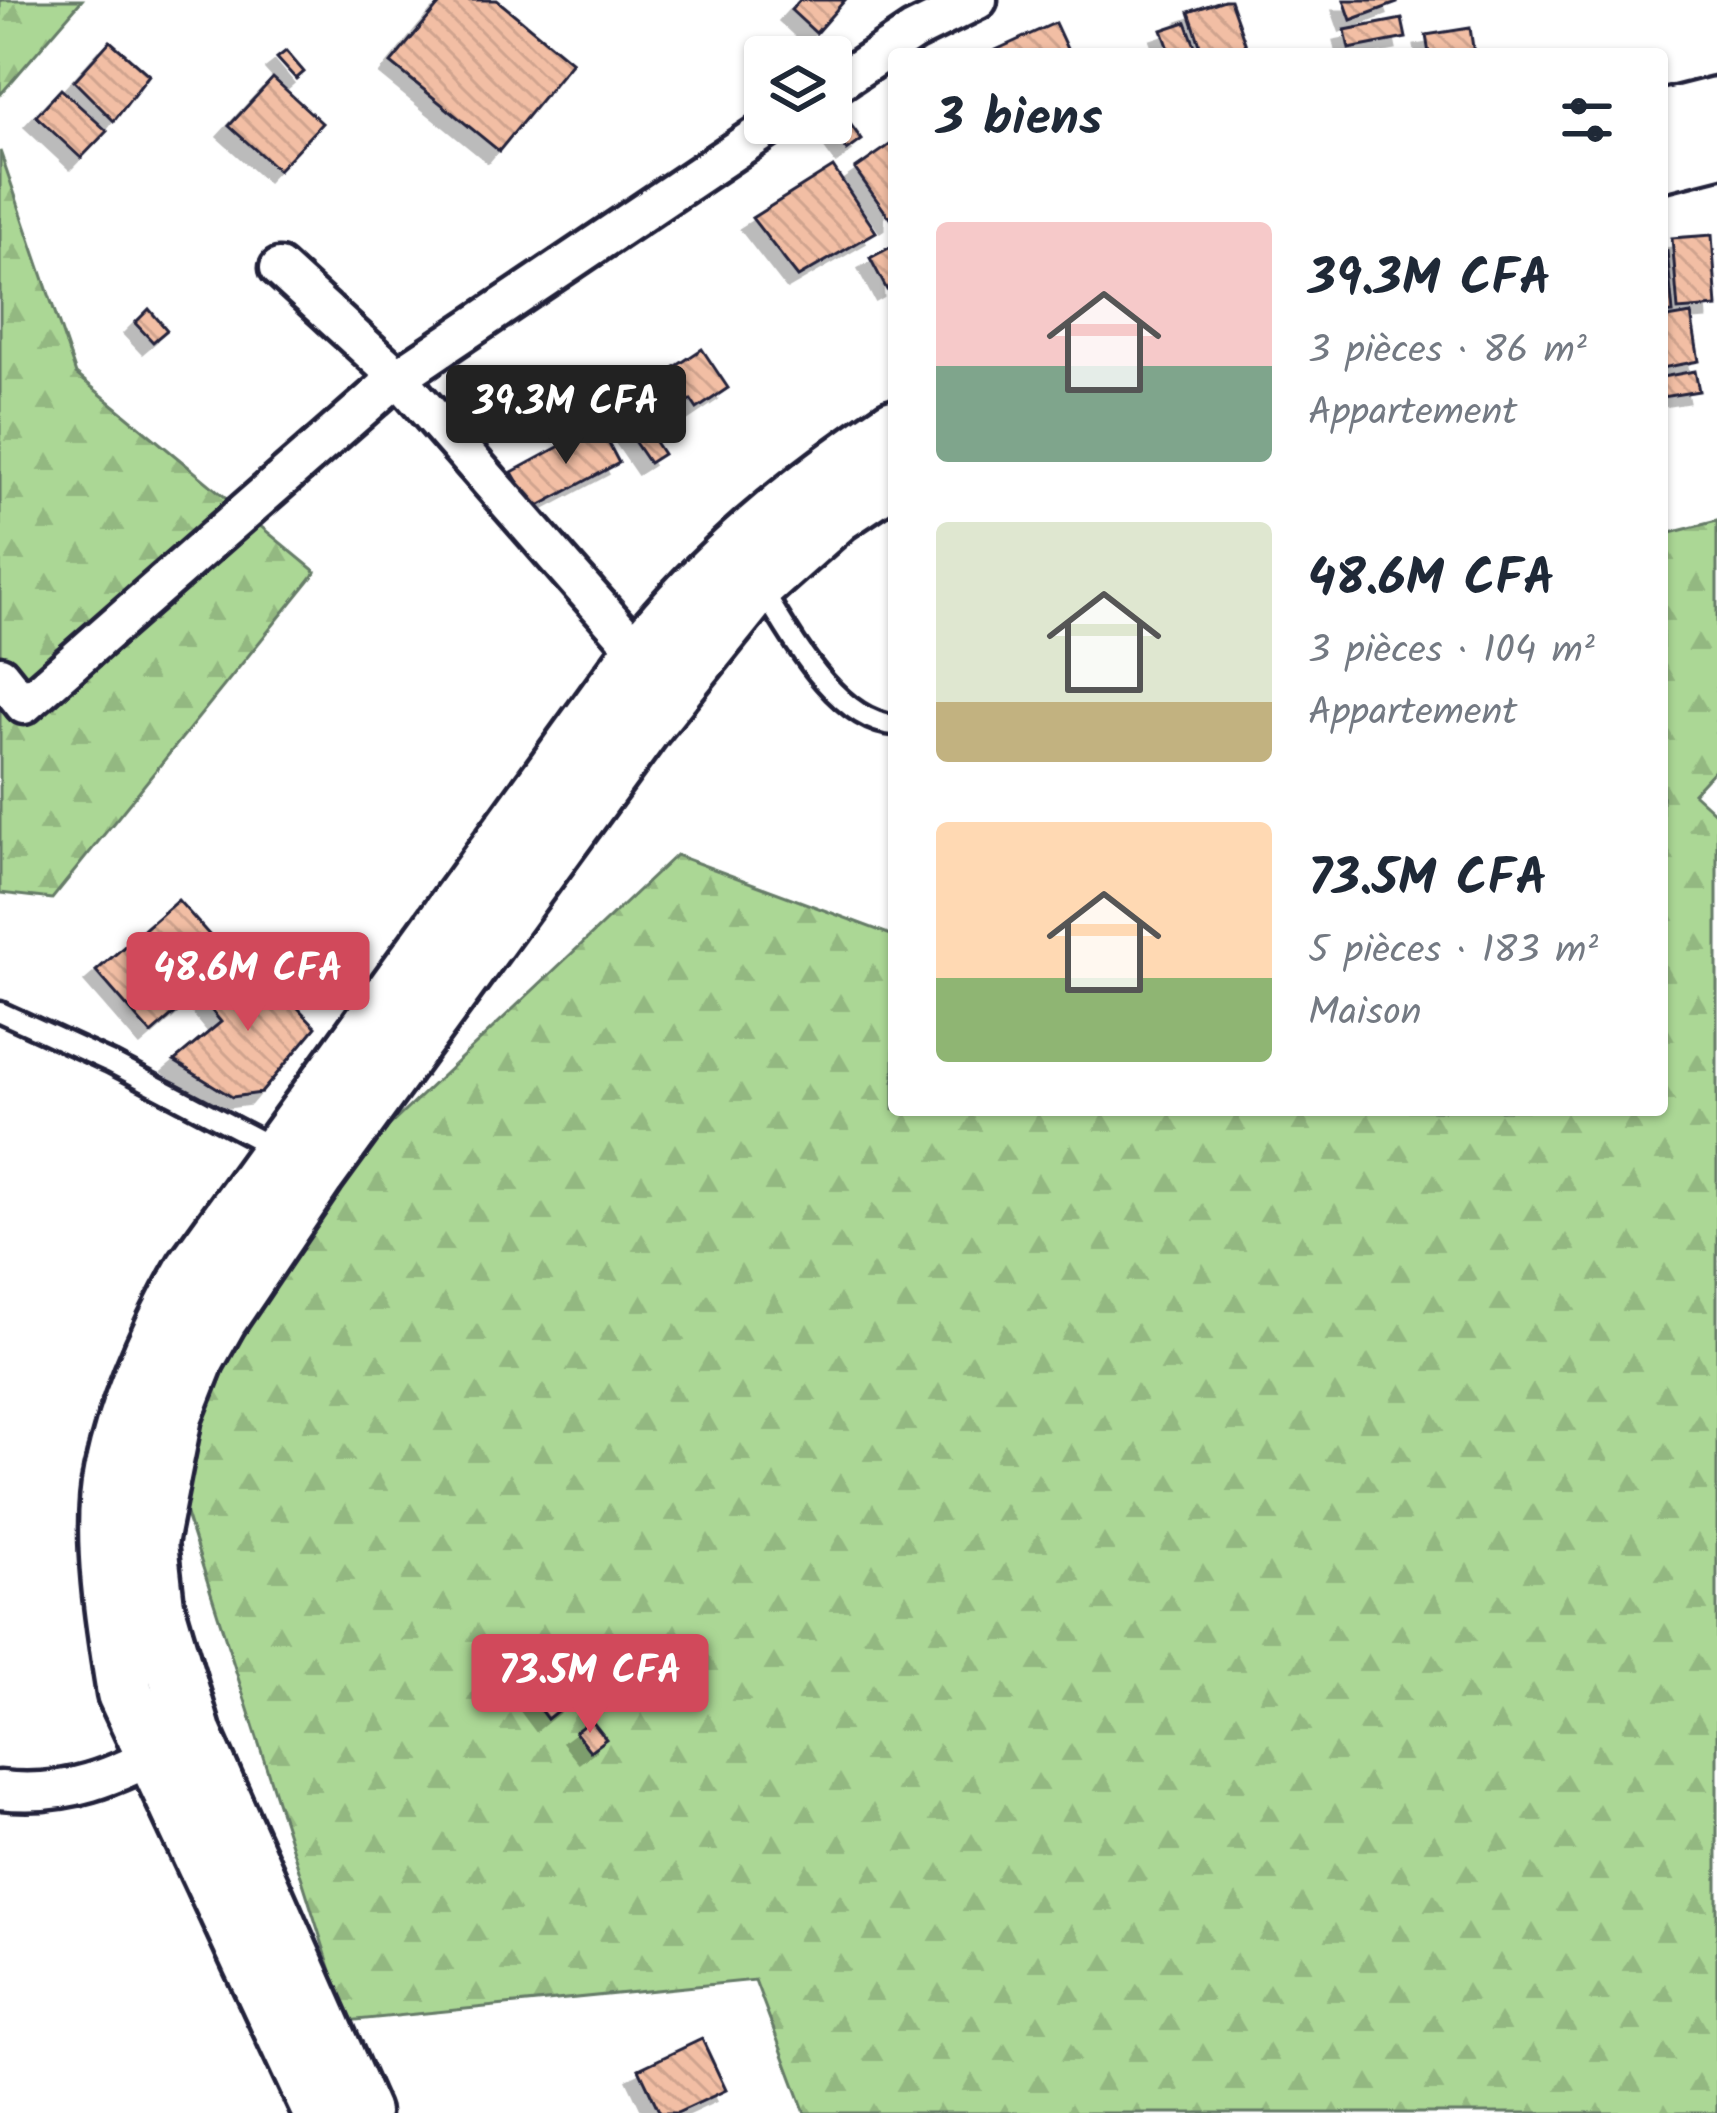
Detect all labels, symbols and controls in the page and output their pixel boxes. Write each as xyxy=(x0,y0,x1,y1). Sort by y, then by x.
map controls xyxy=(744,36,852,144)
button: layers xyxy=(744,36,852,144)
text: 3 biens xyxy=(936,80,1103,161)
icon: filters xyxy=(1554,87,1620,153)
text: 39.3M CFA xyxy=(1308,240,1551,321)
icon: home xyxy=(1032,270,1176,414)
text: 3 pièces · 86 m² xyxy=(1308,321,1587,383)
pin: 39.3M CFA xyxy=(429,365,703,467)
text: 39.3M CFA xyxy=(473,373,659,435)
text: Appartement xyxy=(1308,383,1517,445)
text: 48.6M CFA xyxy=(1308,540,1555,621)
icon: home xyxy=(1032,570,1176,714)
text: 3 pièces · 104 m² xyxy=(1308,621,1595,683)
text: Appartement xyxy=(1308,683,1517,745)
text: 73.5M CFA xyxy=(1308,840,1547,921)
icon: home xyxy=(1032,870,1176,1014)
text: 5 pièces · 183 m² xyxy=(1308,921,1598,983)
pin: 48.6M CFA xyxy=(111,932,385,1034)
text: 48.6M CFA xyxy=(154,940,342,1002)
text: Maison xyxy=(1308,983,1421,1045)
pin: 73.5M CFA xyxy=(453,1634,727,1736)
text: 73.5M CFA xyxy=(499,1642,682,1704)

